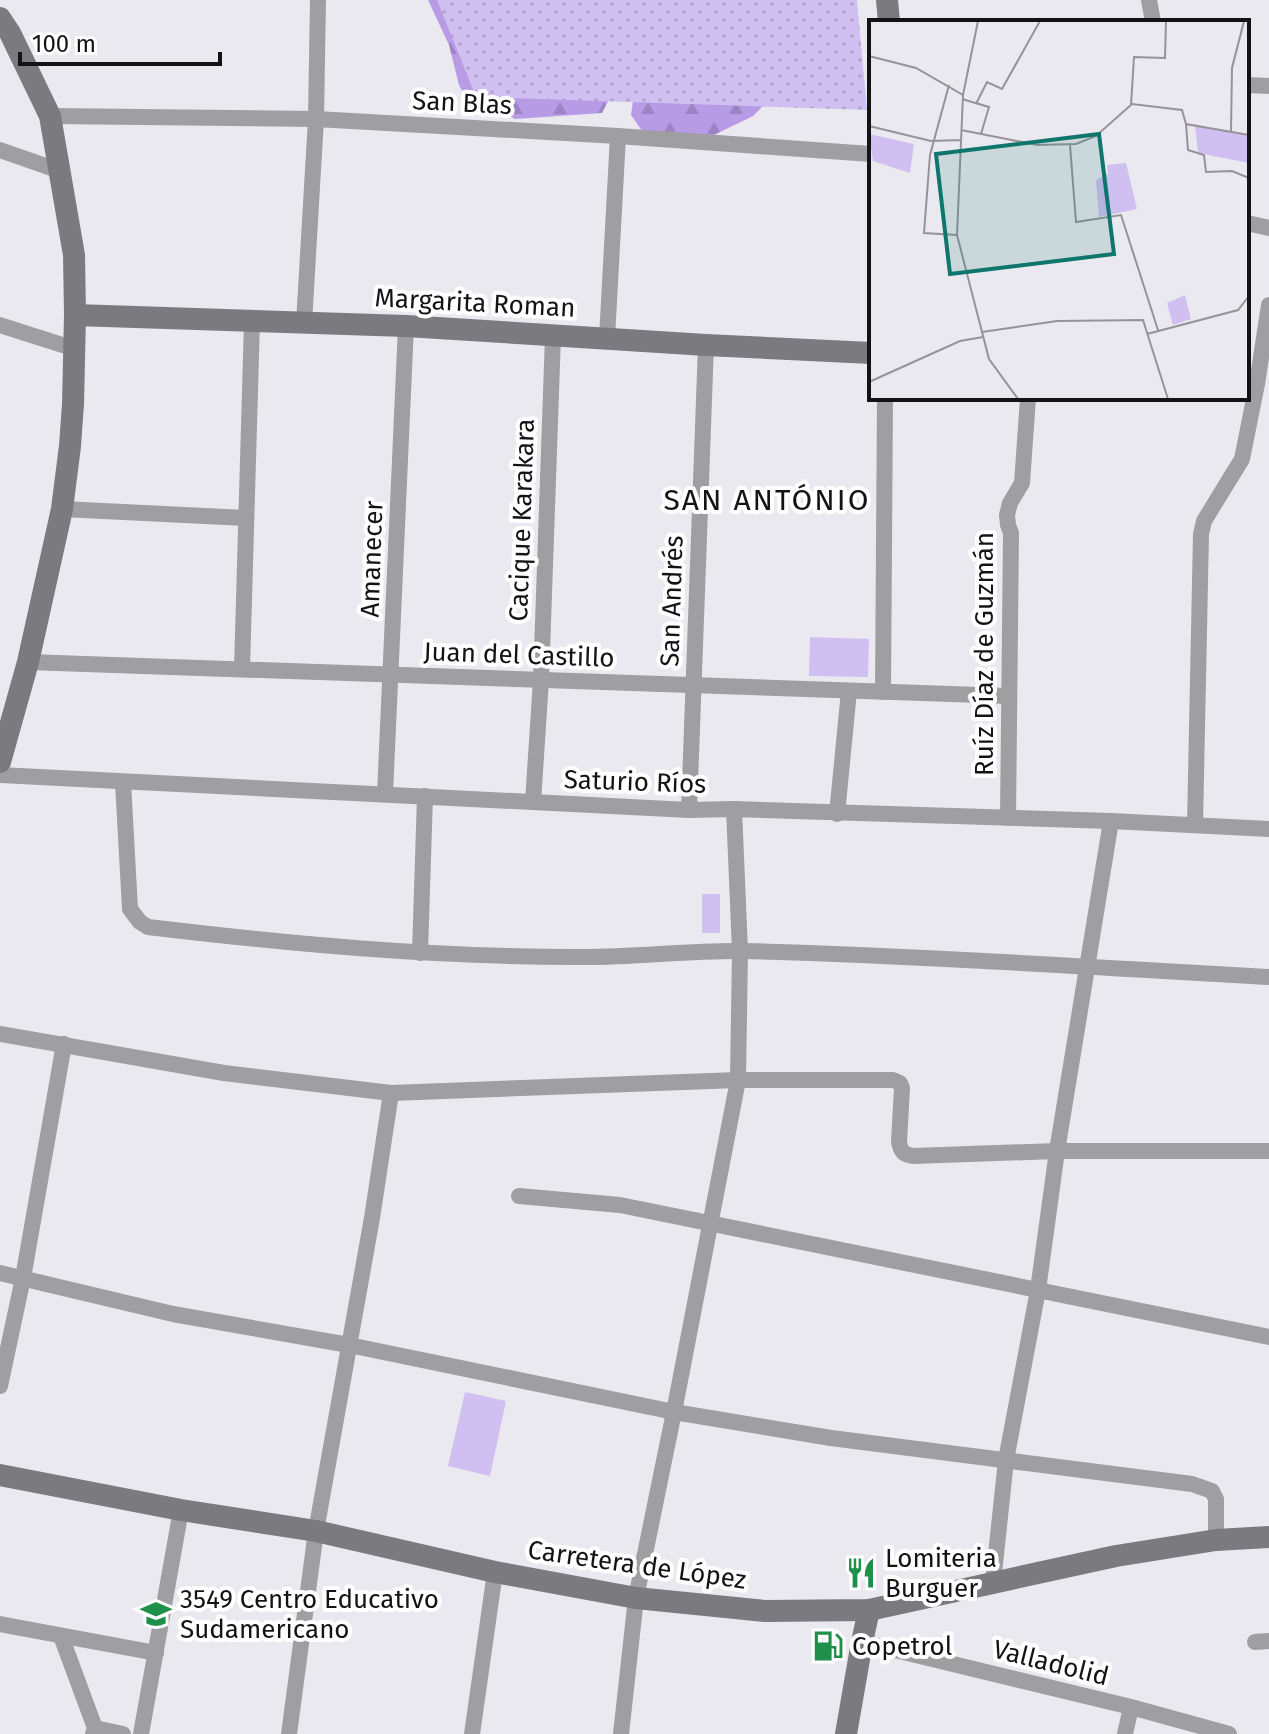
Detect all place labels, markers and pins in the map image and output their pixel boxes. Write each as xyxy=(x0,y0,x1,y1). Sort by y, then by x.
place label: Lomiteria Burguer xyxy=(885,1543,997,1604)
restaurant icon: Lomiteria Burguer xyxy=(844,1556,878,1590)
place label: 3549 Centro Educativo Sudamericano xyxy=(180,1584,439,1645)
school or university icon: 3549 Centro Educativo Sudamericano xyxy=(139,1597,173,1631)
fuel station icon: Copetrol xyxy=(811,1629,845,1663)
place label: Copetrol xyxy=(852,1631,953,1662)

